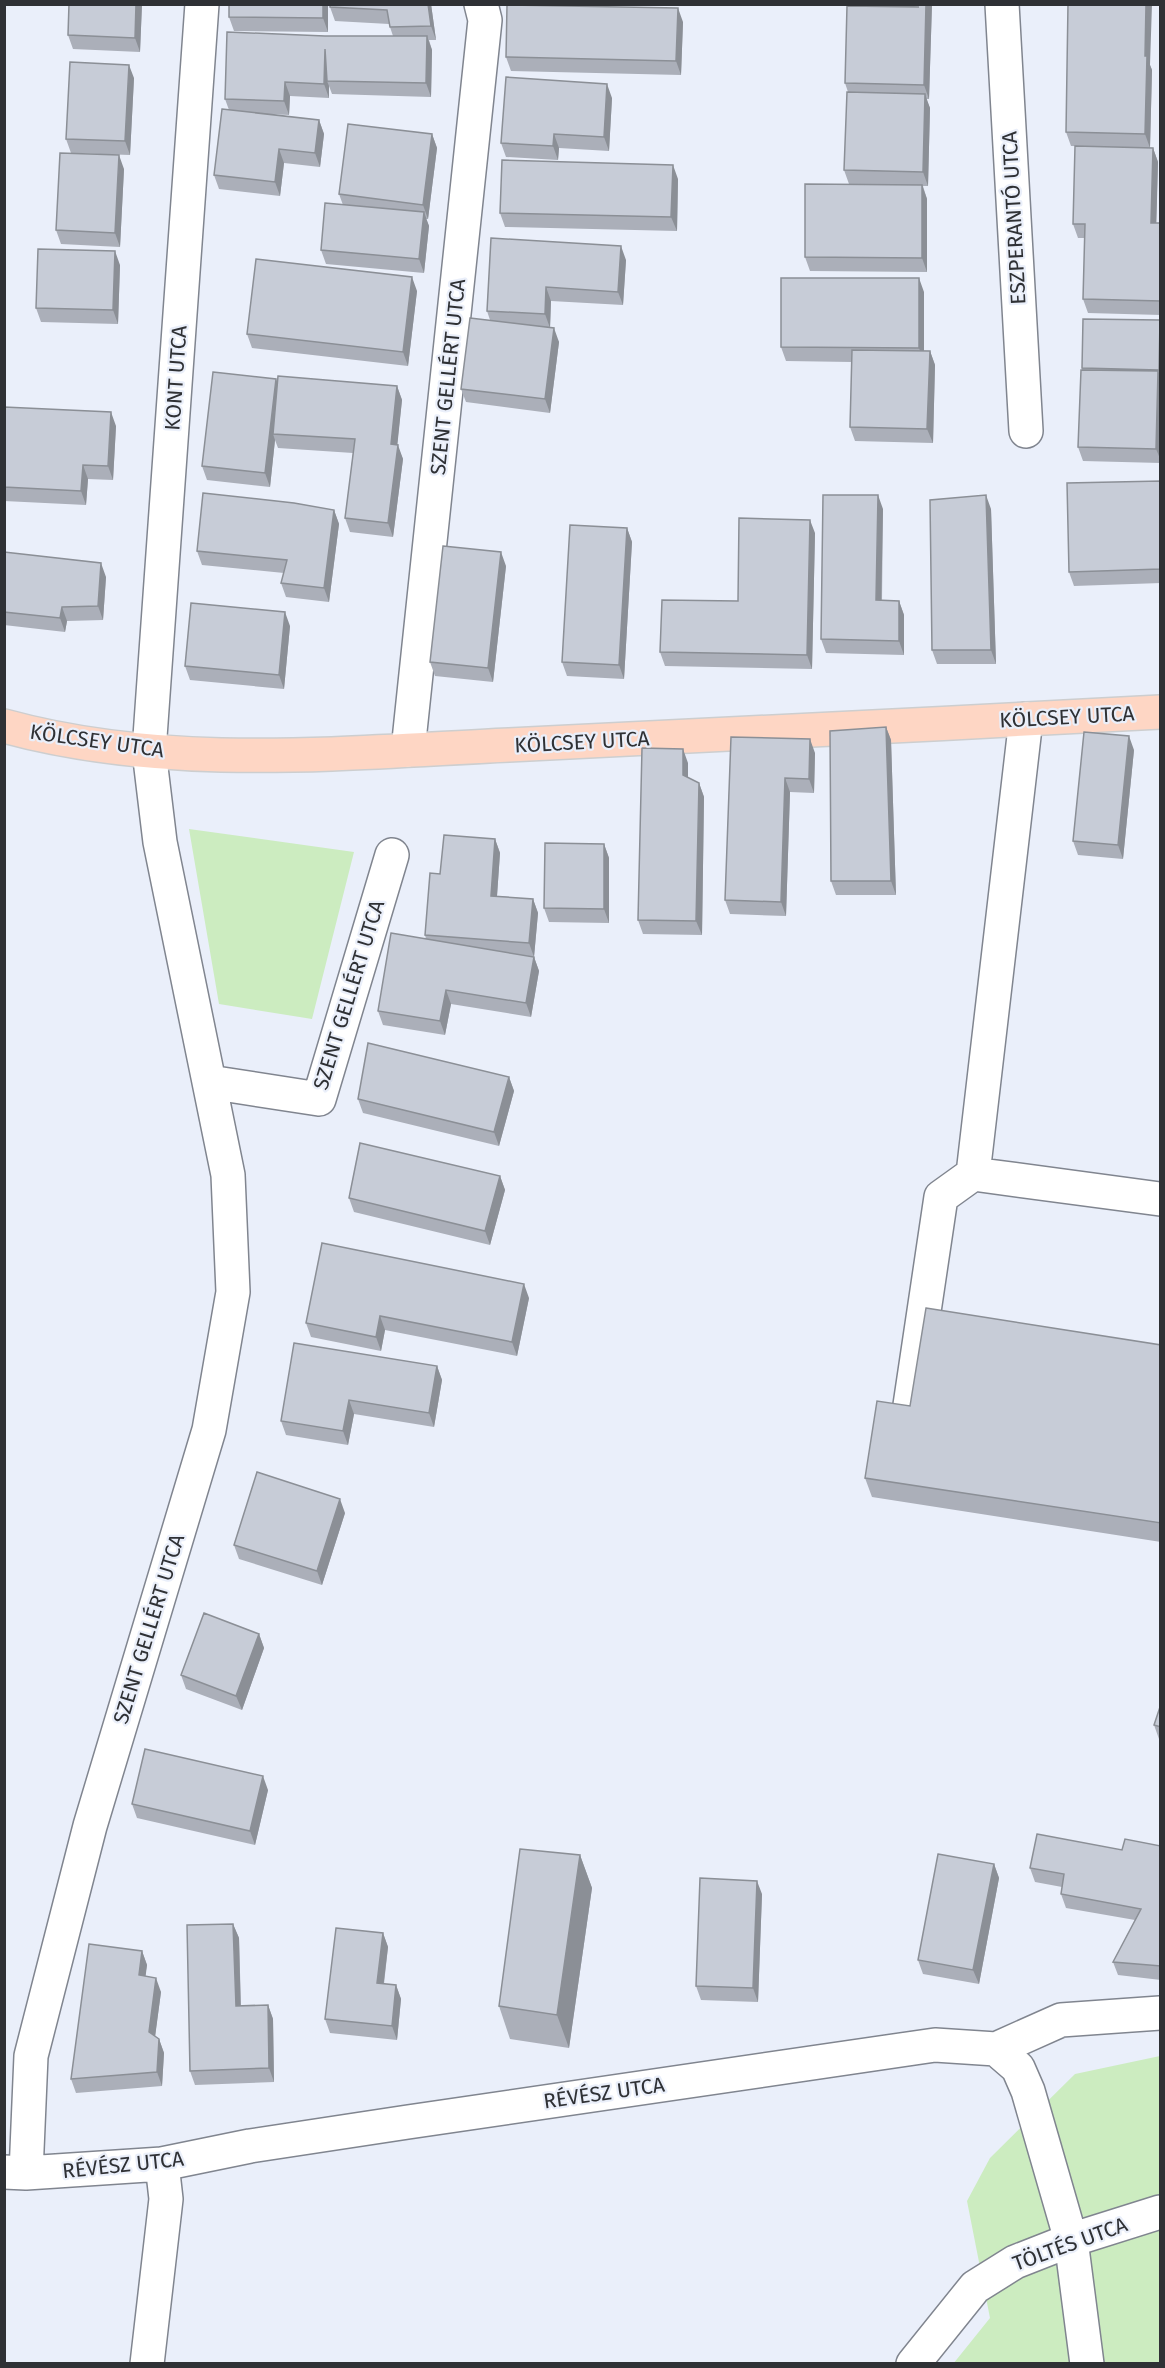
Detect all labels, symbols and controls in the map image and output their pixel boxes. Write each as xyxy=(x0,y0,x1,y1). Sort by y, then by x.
street label: ESZPERANTÓ UTCA xyxy=(996,131,1032,305)
street label: SZENT GELLÉRT UTCA xyxy=(425,278,471,476)
street label: KONT UTCA xyxy=(159,325,193,431)
street label: KÖLCSEY UTCA xyxy=(999,700,1135,734)
street label: KÖLCSEY UTCA xyxy=(28,719,166,763)
street label: KÖLCSEY UTCA xyxy=(514,725,650,759)
street label: SZENT GELLÉRT UTCA xyxy=(308,897,390,1093)
street label: SZENT GELLÉRT UTCA xyxy=(108,1531,190,1727)
street label: RÉVÉSZ UTCA xyxy=(542,2072,666,2114)
street label: RÉVÉSZ UTCA xyxy=(61,2146,185,2184)
street label: TÖLTÉS UTCA xyxy=(1009,2211,1131,2277)

